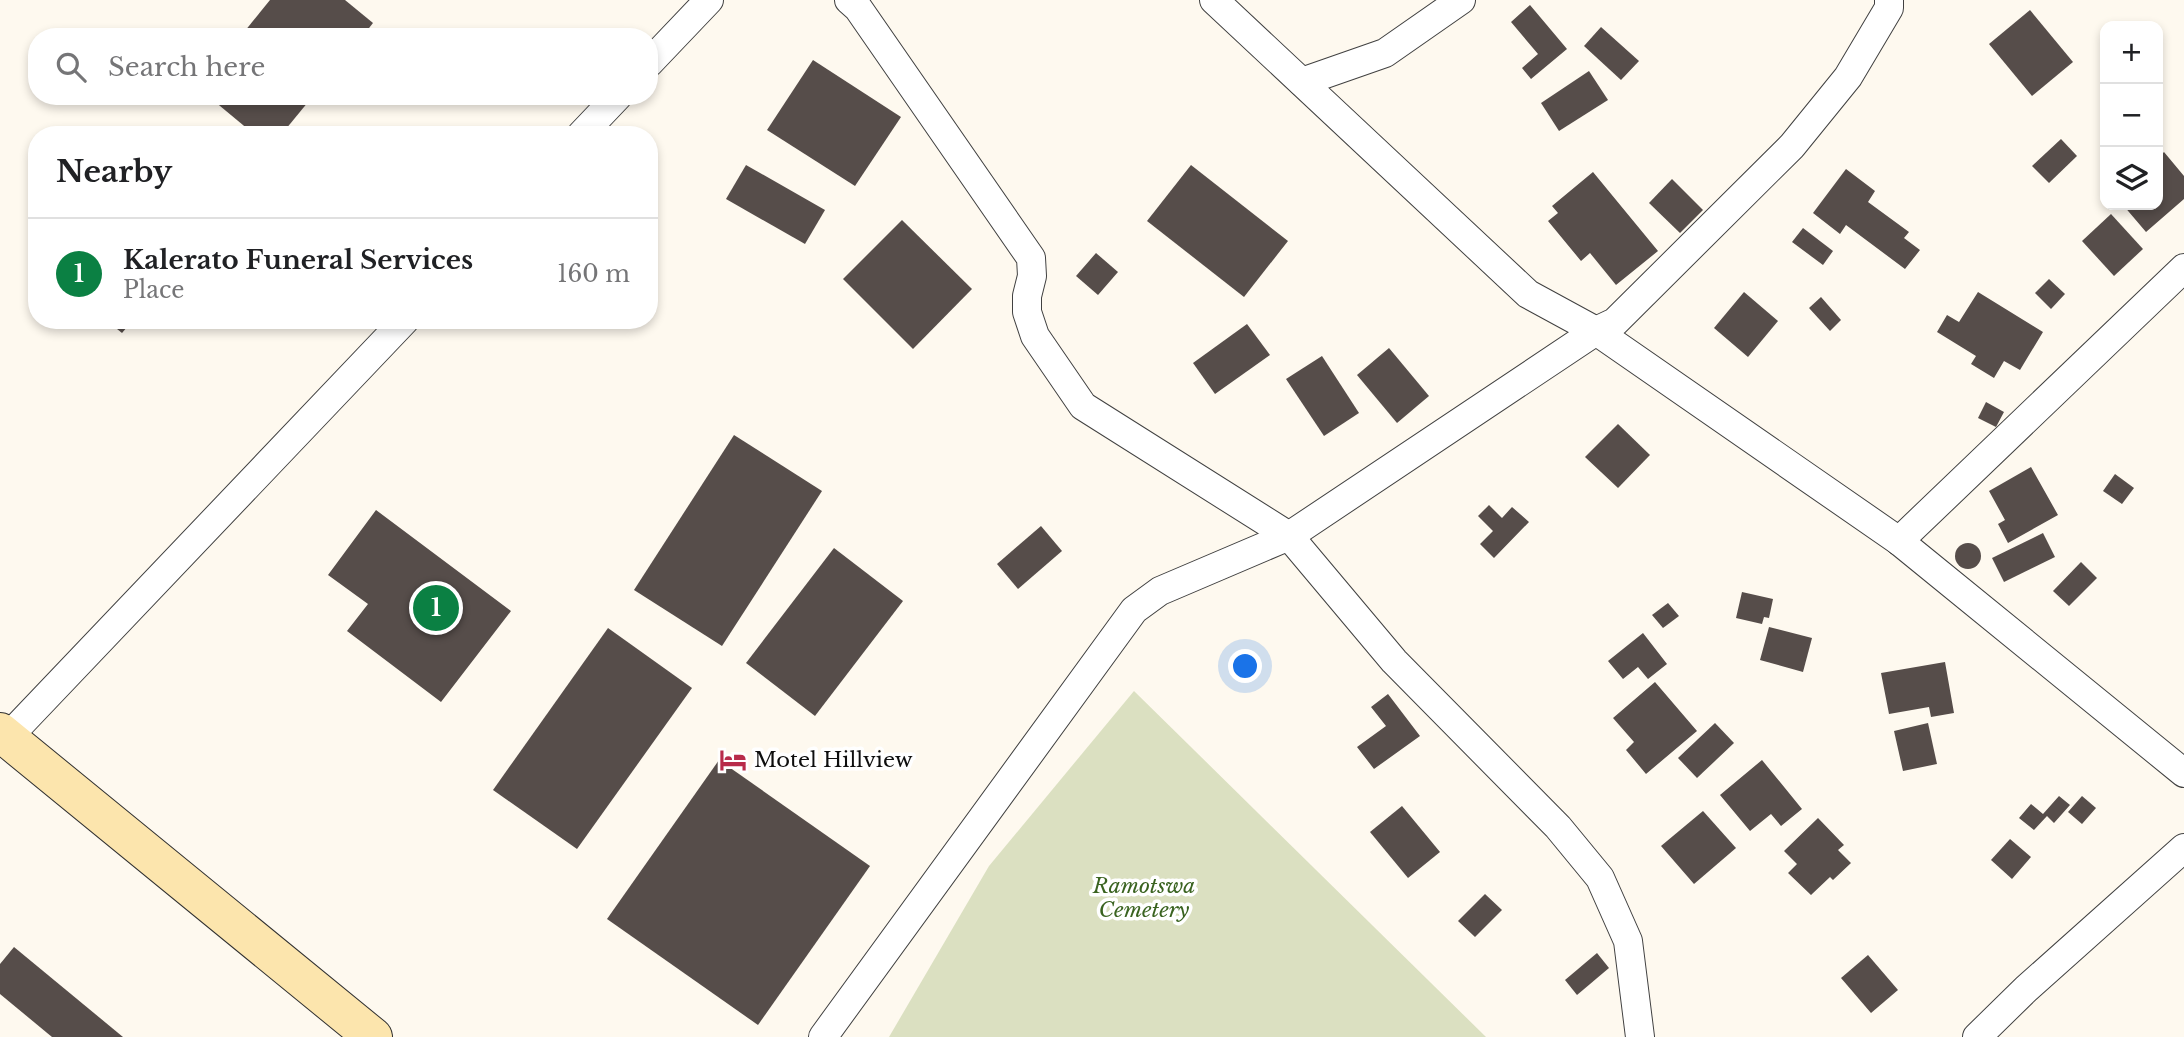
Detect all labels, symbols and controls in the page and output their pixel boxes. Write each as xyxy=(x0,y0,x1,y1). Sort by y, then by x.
map controls xyxy=(2100,21,2163,210)
button: + xyxy=(2100,21,2163,84)
search box xyxy=(28,28,658,105)
icon: search xyxy=(52,48,90,86)
text: Search here xyxy=(108,51,265,83)
button: − xyxy=(2100,84,2163,147)
button: layers xyxy=(2100,147,2163,210)
text: Nearby xyxy=(56,153,172,190)
text: Kalerato Funeral Services xyxy=(123,244,473,276)
text: 1 xyxy=(74,260,84,288)
text: 160 m xyxy=(557,260,630,288)
text: Place xyxy=(123,276,185,304)
pin: 1 xyxy=(413,582,459,634)
your location xyxy=(1228,649,1262,683)
hotel icon: Motel Hillview xyxy=(718,745,748,775)
place label: Motel Hillview xyxy=(754,747,913,773)
park label: Ramotswa Cemetery xyxy=(1092,873,1195,923)

